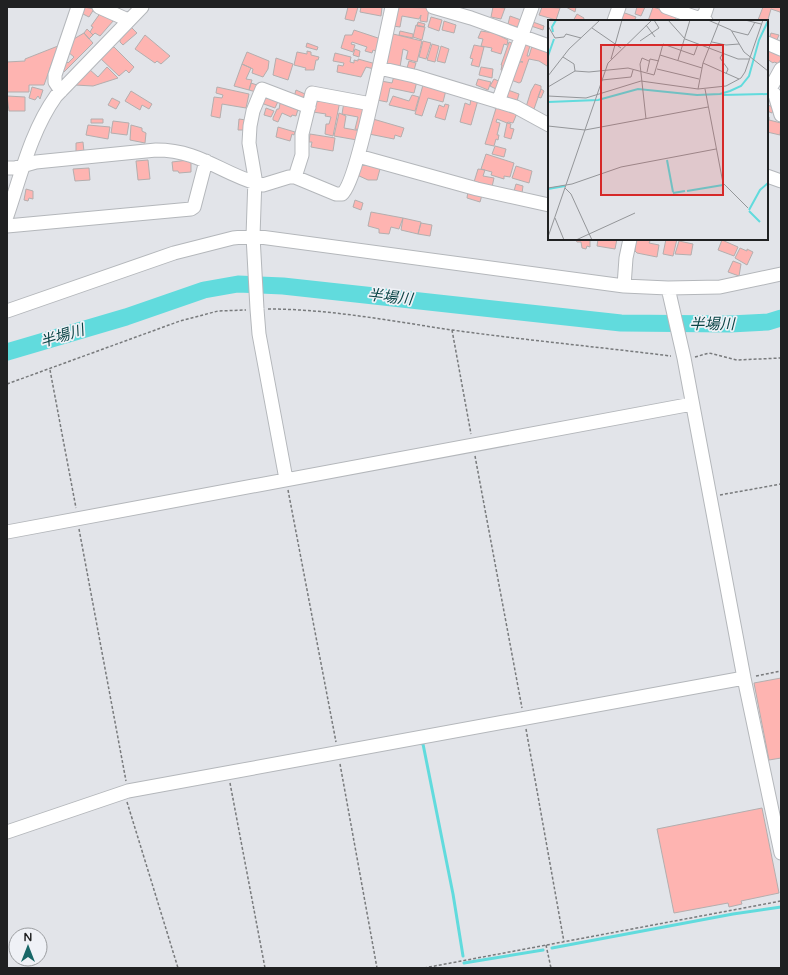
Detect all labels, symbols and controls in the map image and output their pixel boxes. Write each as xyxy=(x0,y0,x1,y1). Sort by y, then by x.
inset map xyxy=(548,20,768,240)
water label: 半場川 xyxy=(367,286,415,309)
water label: 半場川 xyxy=(689,315,736,333)
water label: 半場川 xyxy=(38,320,88,351)
north arrow xyxy=(8,927,48,967)
text: N xyxy=(24,931,32,944)

